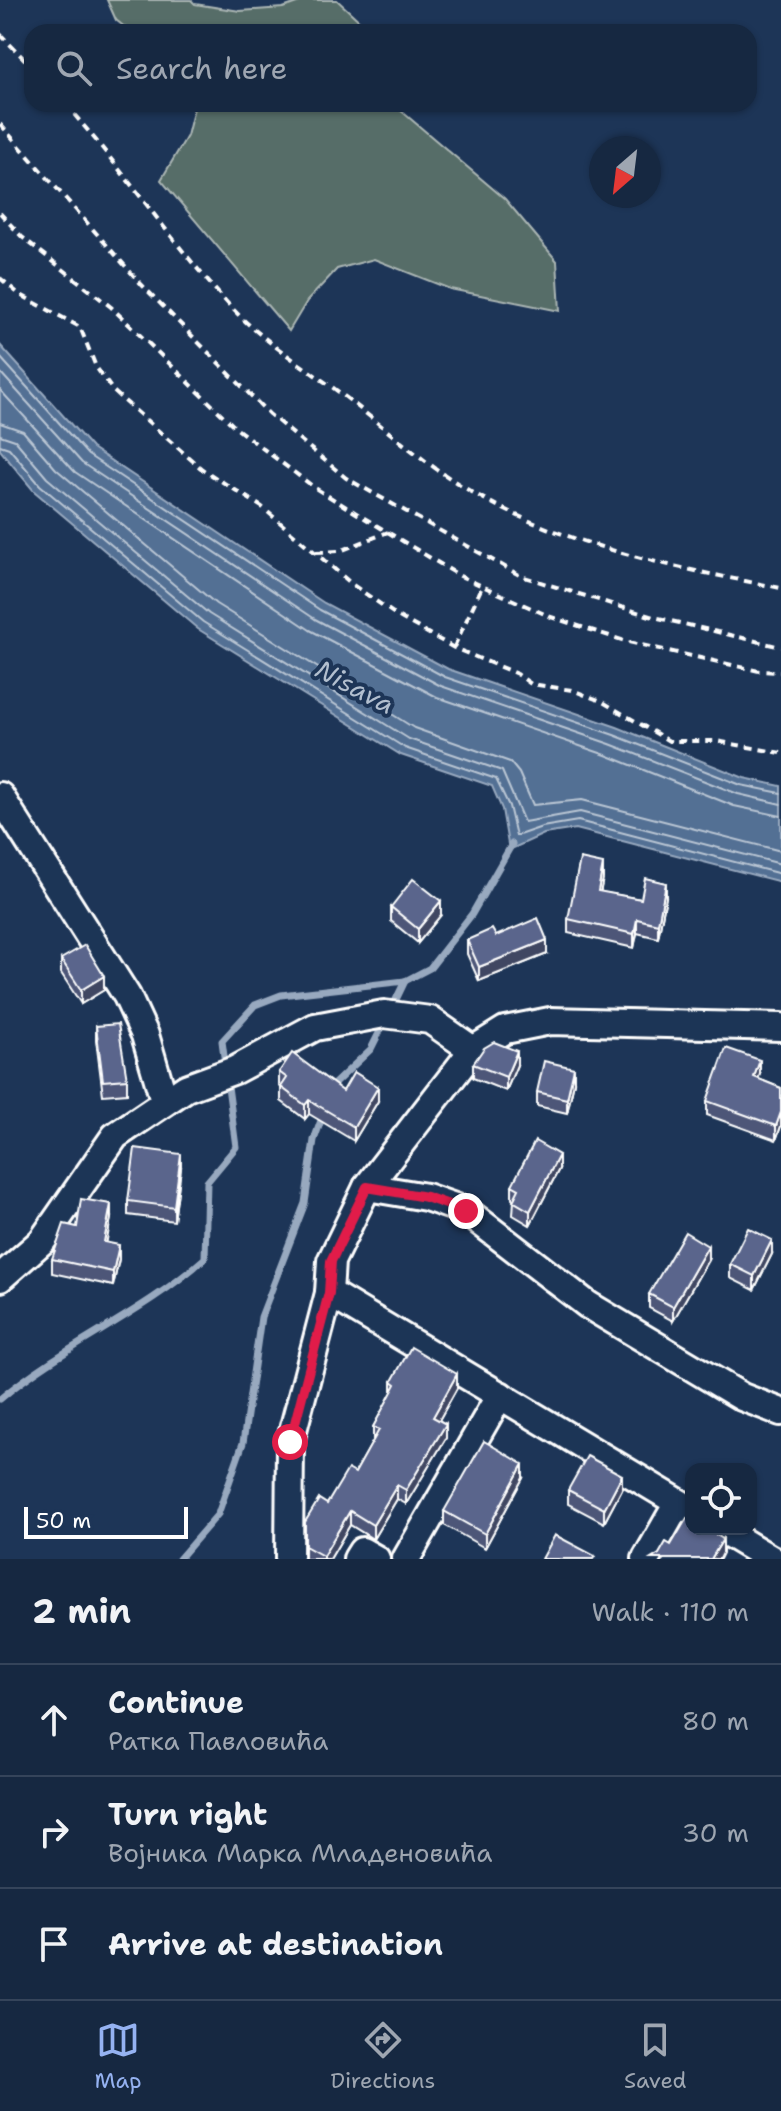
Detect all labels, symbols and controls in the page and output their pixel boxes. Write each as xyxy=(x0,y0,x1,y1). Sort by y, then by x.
search box xyxy=(24,24,757,112)
icon: search xyxy=(52,46,96,90)
text: Search here xyxy=(116,48,287,89)
north arrow xyxy=(589,136,661,208)
water label: Nisava xyxy=(310,651,401,722)
route end xyxy=(448,1193,484,1229)
route start xyxy=(272,1424,308,1460)
map controls xyxy=(685,1463,757,1535)
button: locate xyxy=(685,1463,757,1535)
scale bar xyxy=(24,1503,188,1539)
text: 50 m xyxy=(36,1506,91,1535)
text: 2 min xyxy=(32,1588,131,1634)
text: Walk · 110 m xyxy=(591,1594,749,1629)
text: Continue xyxy=(108,1682,244,1723)
icon: ahead xyxy=(32,1698,76,1742)
text: 80 m xyxy=(682,1703,749,1738)
text: Ратка Павловића xyxy=(108,1723,329,1758)
text: Turn right xyxy=(108,1794,267,1835)
icon: right xyxy=(32,1810,76,1854)
text: 30 m xyxy=(682,1815,749,1850)
text: Војника Марка Младеновића xyxy=(108,1835,493,1870)
icon: arrive xyxy=(32,1922,76,1966)
text: Arrive at destination xyxy=(108,1924,443,1965)
tab: Map xyxy=(94,2018,142,2095)
tab: Directions xyxy=(330,2018,435,2095)
tab: Saved xyxy=(624,2018,687,2095)

